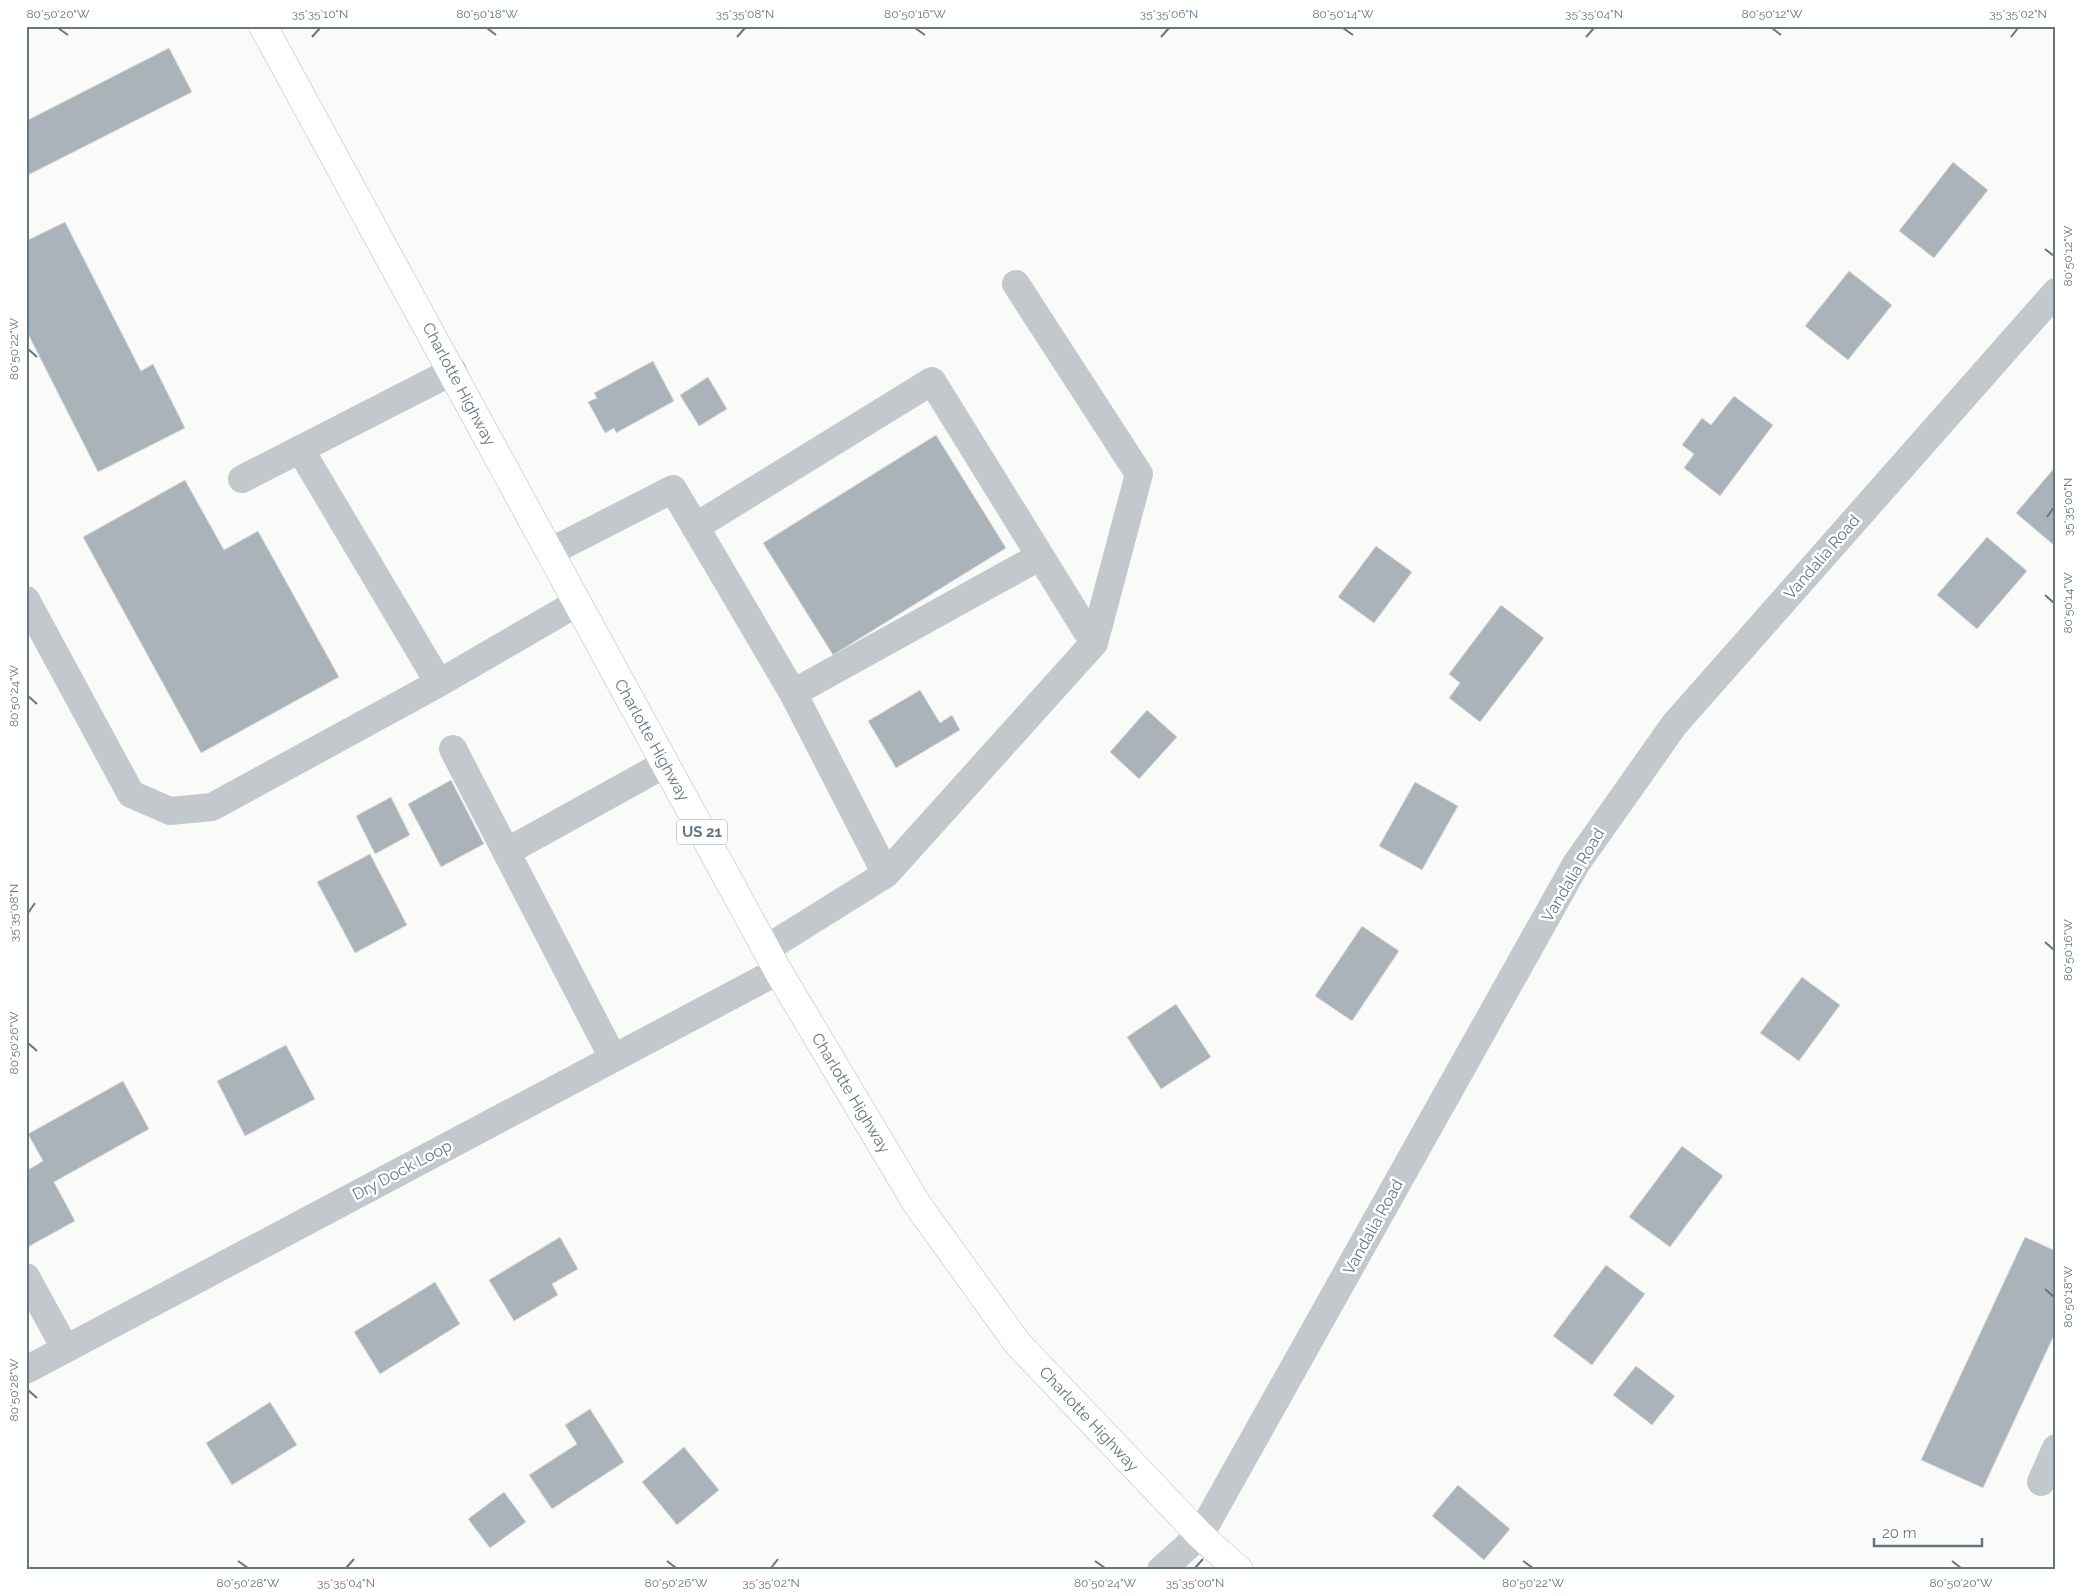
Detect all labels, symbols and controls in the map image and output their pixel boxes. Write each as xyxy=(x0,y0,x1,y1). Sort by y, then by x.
text: 80°50'20"W xyxy=(27,7,90,21)
text: 35°35'10"N xyxy=(292,7,348,21)
text: 80°50'18"W xyxy=(456,7,518,21)
text: 35°35'08"N xyxy=(716,7,774,21)
text: 80°50'16"W xyxy=(884,7,946,21)
text: 35°35'06"N xyxy=(1140,7,1198,21)
text: 80°50'14"W xyxy=(1312,7,1374,21)
text: 35°35'04"N xyxy=(1565,7,1623,21)
text: 80°50'12"W xyxy=(1742,7,1803,21)
text: 35°35'02"N xyxy=(1989,7,2047,21)
text: 80°50'12"W xyxy=(2061,225,2075,286)
text: 80°50'22"W xyxy=(7,318,21,380)
street label: Charlotte Highway xyxy=(419,319,500,449)
text: 35°35'00"N xyxy=(2061,478,2075,536)
street label: Vandalia Road xyxy=(1780,511,1864,603)
text: 80°50'14"W xyxy=(2061,572,2075,634)
text: 80°50'24"W xyxy=(7,664,21,727)
street label: Charlotte Highway xyxy=(611,676,694,805)
road number: US 21 xyxy=(677,820,727,844)
street label: Vandalia Road xyxy=(1538,825,1608,925)
text: 35°35'08"N xyxy=(7,884,21,942)
text: 80°50'16"W xyxy=(2061,919,2075,981)
text: 80°50'26"W xyxy=(7,1011,21,1074)
street label: Charlotte Highway xyxy=(808,1030,895,1157)
street label: Dry Dock Loop xyxy=(349,1136,455,1204)
street label: Vandalia Road xyxy=(1339,1176,1407,1278)
text: 80°50'18"W xyxy=(2061,1266,2075,1328)
text: 80°50'28"W xyxy=(7,1358,21,1421)
street label: Charlotte Highway xyxy=(1035,1363,1143,1476)
scale bar xyxy=(1874,1516,1982,1548)
text: 20 m xyxy=(1882,1524,1917,1542)
text: 80°50'28"W xyxy=(217,1576,280,1590)
text: 35°35'04"N xyxy=(317,1576,375,1590)
text: 80°50'26"W xyxy=(645,1576,708,1590)
text: 35°35'02"N xyxy=(742,1576,800,1590)
text: 80°50'24"W xyxy=(1074,1576,1137,1590)
text: 35°35'00"N xyxy=(1166,1576,1224,1590)
text: 80°50'22"W xyxy=(1502,1576,1564,1590)
text: 80°50'20"W xyxy=(1930,1576,1993,1590)

